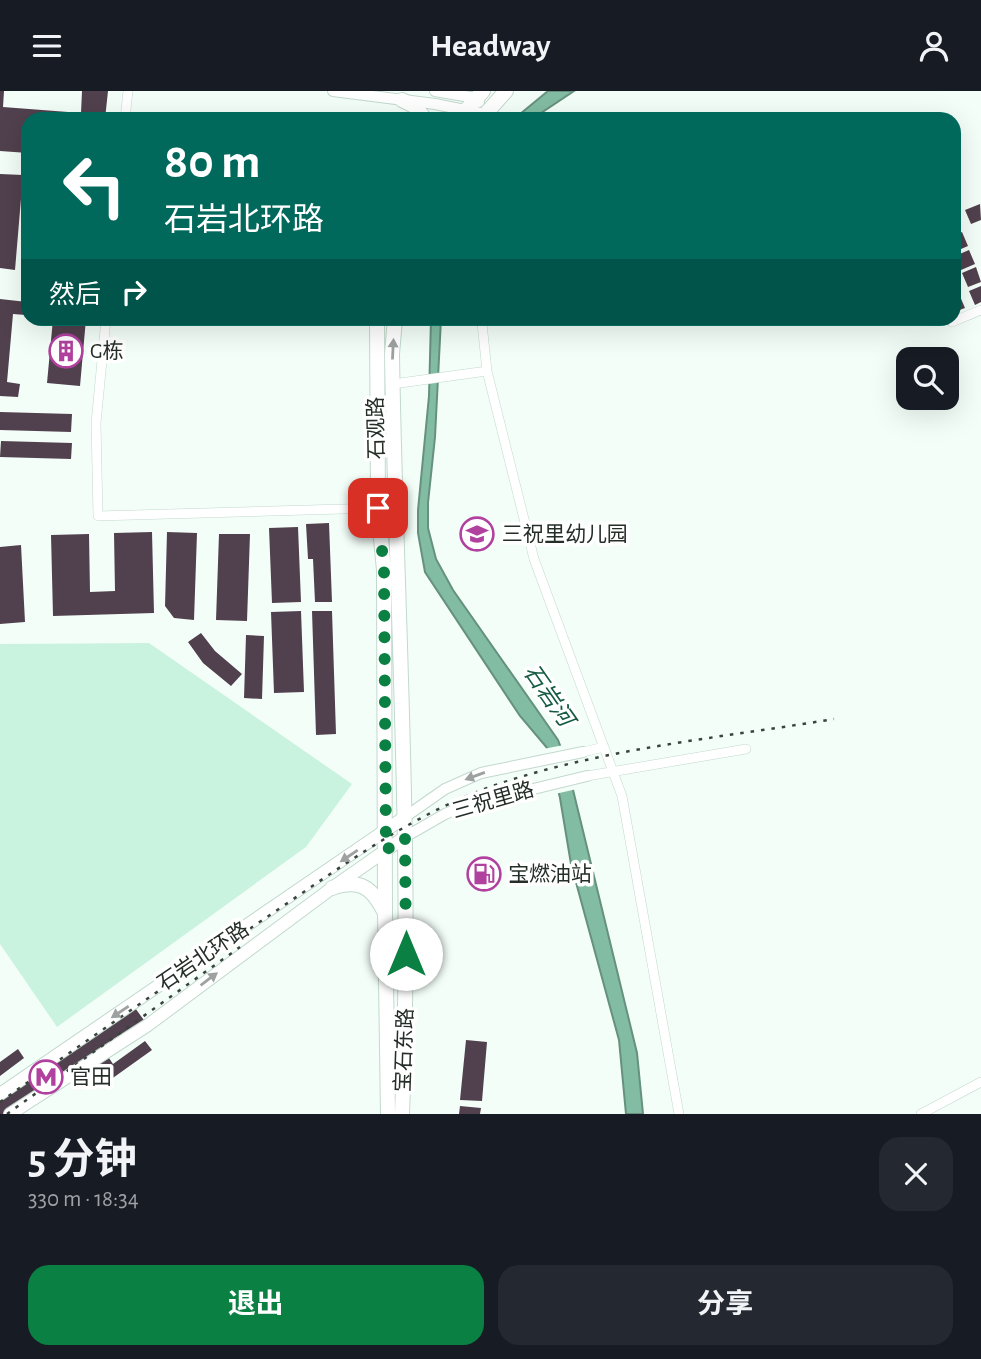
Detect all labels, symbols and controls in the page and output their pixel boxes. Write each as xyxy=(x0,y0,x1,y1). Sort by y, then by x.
icon: menu xyxy=(28,27,66,65)
icon: person xyxy=(915,27,953,65)
text: Headway xyxy=(430,30,551,62)
text: 80 m xyxy=(164,138,261,187)
icon: left xyxy=(49,140,140,231)
text: 石岩北环路 xyxy=(164,204,324,236)
icon: right xyxy=(115,273,153,311)
text: 然后 xyxy=(49,282,101,308)
building icon: G栋 xyxy=(47,332,85,370)
one-way arrow xyxy=(387,338,398,360)
place label: G栋 xyxy=(90,340,124,362)
map controls xyxy=(896,347,959,410)
button: search xyxy=(896,347,959,410)
street label: 石观路 xyxy=(364,396,388,460)
pin xyxy=(348,478,408,538)
icon: arrive xyxy=(359,489,397,527)
school or university icon: 三祝里幼儿园 xyxy=(458,515,496,553)
place label: 三祝里幼儿园 xyxy=(502,523,628,545)
water label: 石岩河 xyxy=(519,660,581,734)
one-way arrow xyxy=(464,771,485,782)
street label: 三祝里路 xyxy=(450,778,536,822)
one-way arrow xyxy=(340,849,358,863)
fuel station icon: 宝燃油站 xyxy=(465,855,503,893)
place label: 宝燃油站 xyxy=(508,863,592,885)
position arrow xyxy=(369,917,443,991)
street label: 石岩北环路 xyxy=(153,918,253,994)
one-way arrow xyxy=(200,973,218,987)
one-way arrow xyxy=(111,1005,129,1019)
street label: 宝石东路 xyxy=(392,1008,416,1092)
metro station icon: 官田 xyxy=(27,1058,65,1096)
place label: 官田 xyxy=(70,1066,112,1088)
button: close xyxy=(879,1137,953,1211)
text: 5 分钟 xyxy=(28,1139,137,1181)
text: 330 m · 18:34 xyxy=(28,1188,139,1211)
button: 退出 xyxy=(28,1265,484,1345)
button: 分享 xyxy=(498,1265,953,1345)

